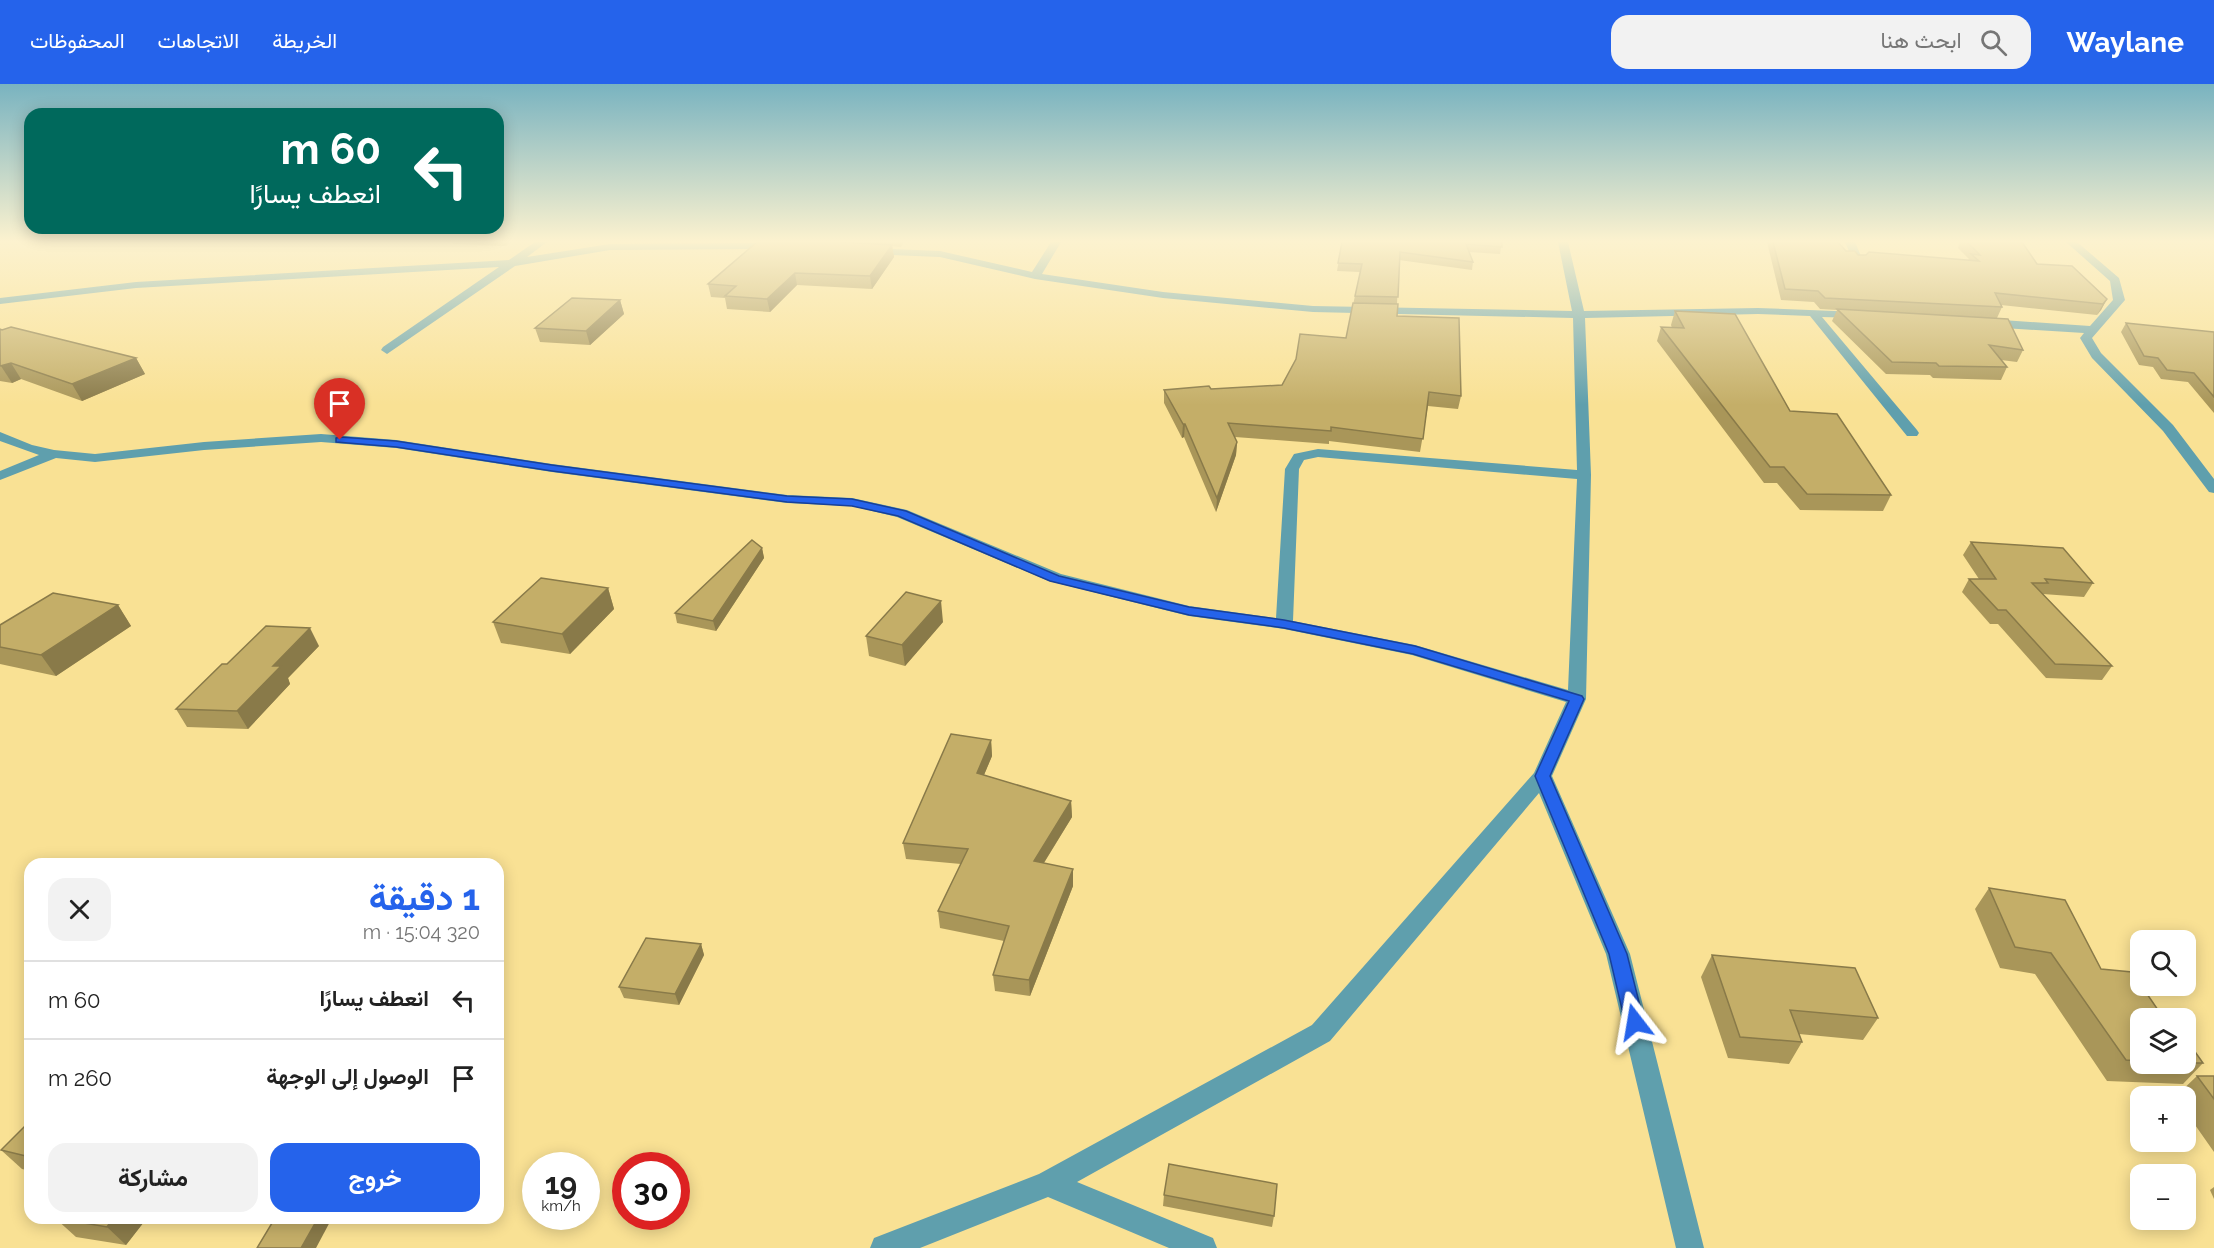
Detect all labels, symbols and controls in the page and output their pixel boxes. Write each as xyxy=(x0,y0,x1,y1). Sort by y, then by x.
search box xyxy=(1611,15,2031,69)
icon: search xyxy=(1977,26,2010,59)
text: Waylane xyxy=(2067,26,2184,59)
text: ابحث هنا xyxy=(1880,27,1962,53)
text: المحفوظات xyxy=(30,28,125,53)
text: الاتجاهات xyxy=(158,28,239,53)
text: الخريطة xyxy=(272,28,337,53)
text: 60 m xyxy=(281,125,381,174)
icon: left xyxy=(402,132,480,210)
text: انعطف يسارًا xyxy=(249,178,381,209)
pin xyxy=(314,378,365,440)
icon: arrive xyxy=(323,387,356,420)
text: 1 دقيقة xyxy=(369,876,480,918)
button: close xyxy=(48,878,111,941)
text: 320 m · 15:04 xyxy=(363,920,480,944)
map controls xyxy=(2130,930,2196,1230)
button: search xyxy=(2130,930,2196,996)
icon: left xyxy=(447,984,480,1017)
text: انعطف يسارًا xyxy=(320,985,429,1011)
text: 60 m xyxy=(48,987,101,1013)
position arrow xyxy=(1603,990,1667,1054)
button: layers xyxy=(2130,1008,2196,1074)
icon: arrive xyxy=(447,1062,480,1095)
text: الوصول إلى الوجهة xyxy=(266,1063,429,1089)
text: 260 m xyxy=(48,1065,112,1091)
button: + xyxy=(2130,1086,2196,1152)
button: مشاركة xyxy=(48,1143,258,1212)
button: خروج xyxy=(270,1143,480,1212)
speed limit sign: 30 xyxy=(612,1152,690,1230)
button: − xyxy=(2130,1164,2196,1230)
text: 19 xyxy=(545,1166,577,1201)
text: km/h xyxy=(541,1197,581,1215)

